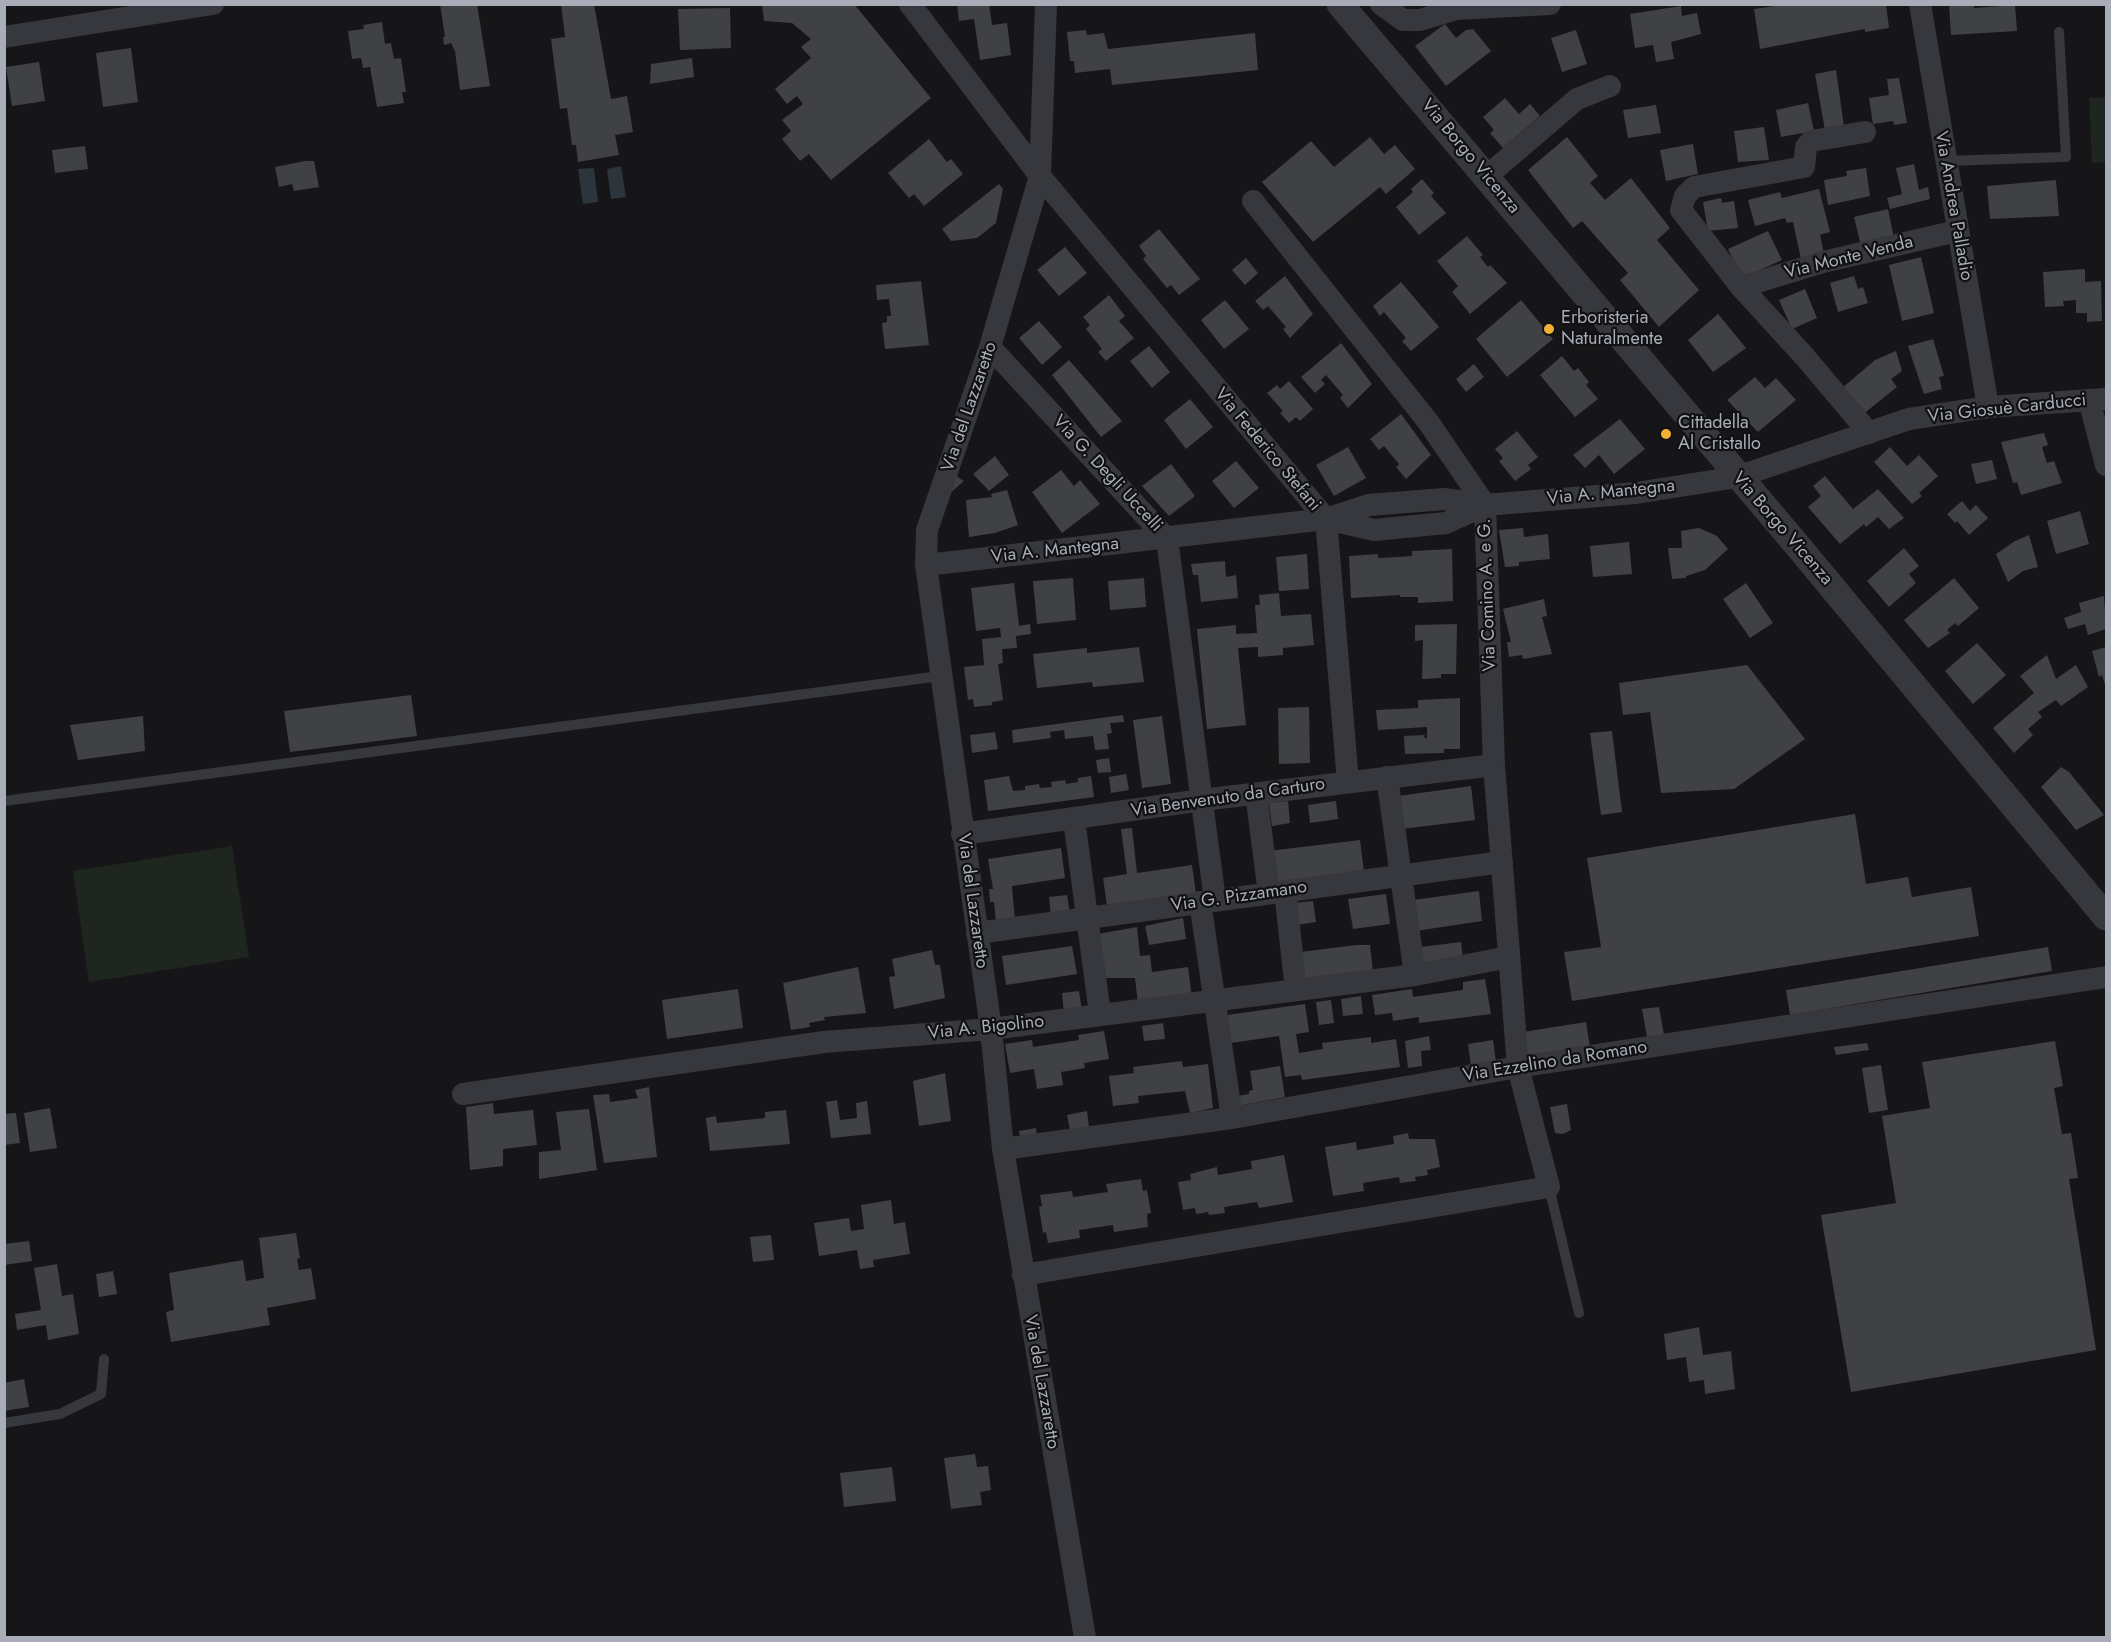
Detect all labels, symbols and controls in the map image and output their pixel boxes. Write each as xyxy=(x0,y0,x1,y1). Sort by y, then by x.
street label: Via Borgo Vicenza xyxy=(1416,95,1524,219)
street label: Via Andrea Palladio xyxy=(1929,130,1977,282)
street label: Via Monte Venda xyxy=(1783,232,1915,284)
place label: Erboristeria Naturalmente xyxy=(1561,308,1663,350)
marker: Erboristeria Naturalmente xyxy=(1542,322,1556,336)
street label: Via del Lazzaretto xyxy=(938,339,1002,475)
street label: Via Federico Stefani xyxy=(1209,384,1325,516)
street label: Via Giosuè Carducci xyxy=(1927,390,2087,428)
street label: Via G. Degli Uccelli xyxy=(1047,411,1167,537)
place label: Cittadella Al Cristallo xyxy=(1678,413,1761,456)
marker: Cittadella Al Cristallo xyxy=(1659,427,1673,441)
street label: Via Borgo Vicenza xyxy=(1727,468,1837,590)
street label: Via A. Mantegna xyxy=(1546,476,1676,510)
street label: Via Comino A. e G. xyxy=(1475,518,1501,672)
street label: Via A. Mantegna xyxy=(990,534,1120,568)
street label: Via Benvenuto da Carturo xyxy=(1130,774,1326,822)
street label: Via del Lazzaretto xyxy=(952,832,992,970)
street label: Via G. Pizzamano xyxy=(1170,877,1308,917)
street label: Via A. Bigolino xyxy=(927,1011,1045,1045)
street label: Via Ezzelino da Romano xyxy=(1461,1037,1649,1087)
street label: Via del Lazzaretto xyxy=(1019,1313,1063,1451)

